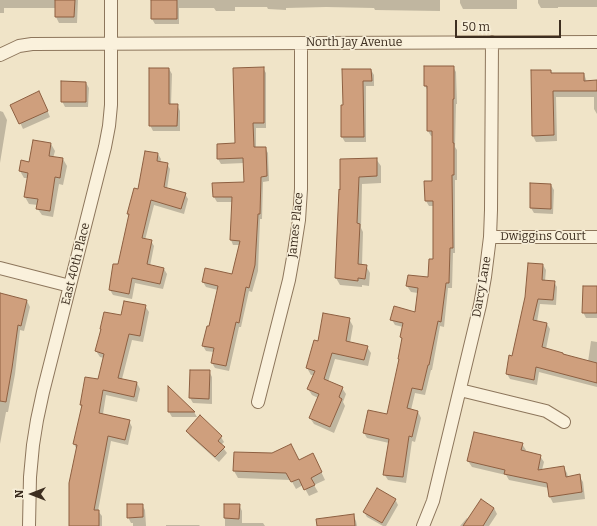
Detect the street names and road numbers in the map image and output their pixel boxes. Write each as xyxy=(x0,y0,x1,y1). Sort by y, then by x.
street label: North Jay Avenue xyxy=(306,36,402,50)
street label: James Place xyxy=(285,192,307,258)
street label: East 40th Place xyxy=(59,221,93,307)
street label: Dwiggins Court xyxy=(500,230,586,244)
street label: Darcy Lane xyxy=(470,255,494,319)

